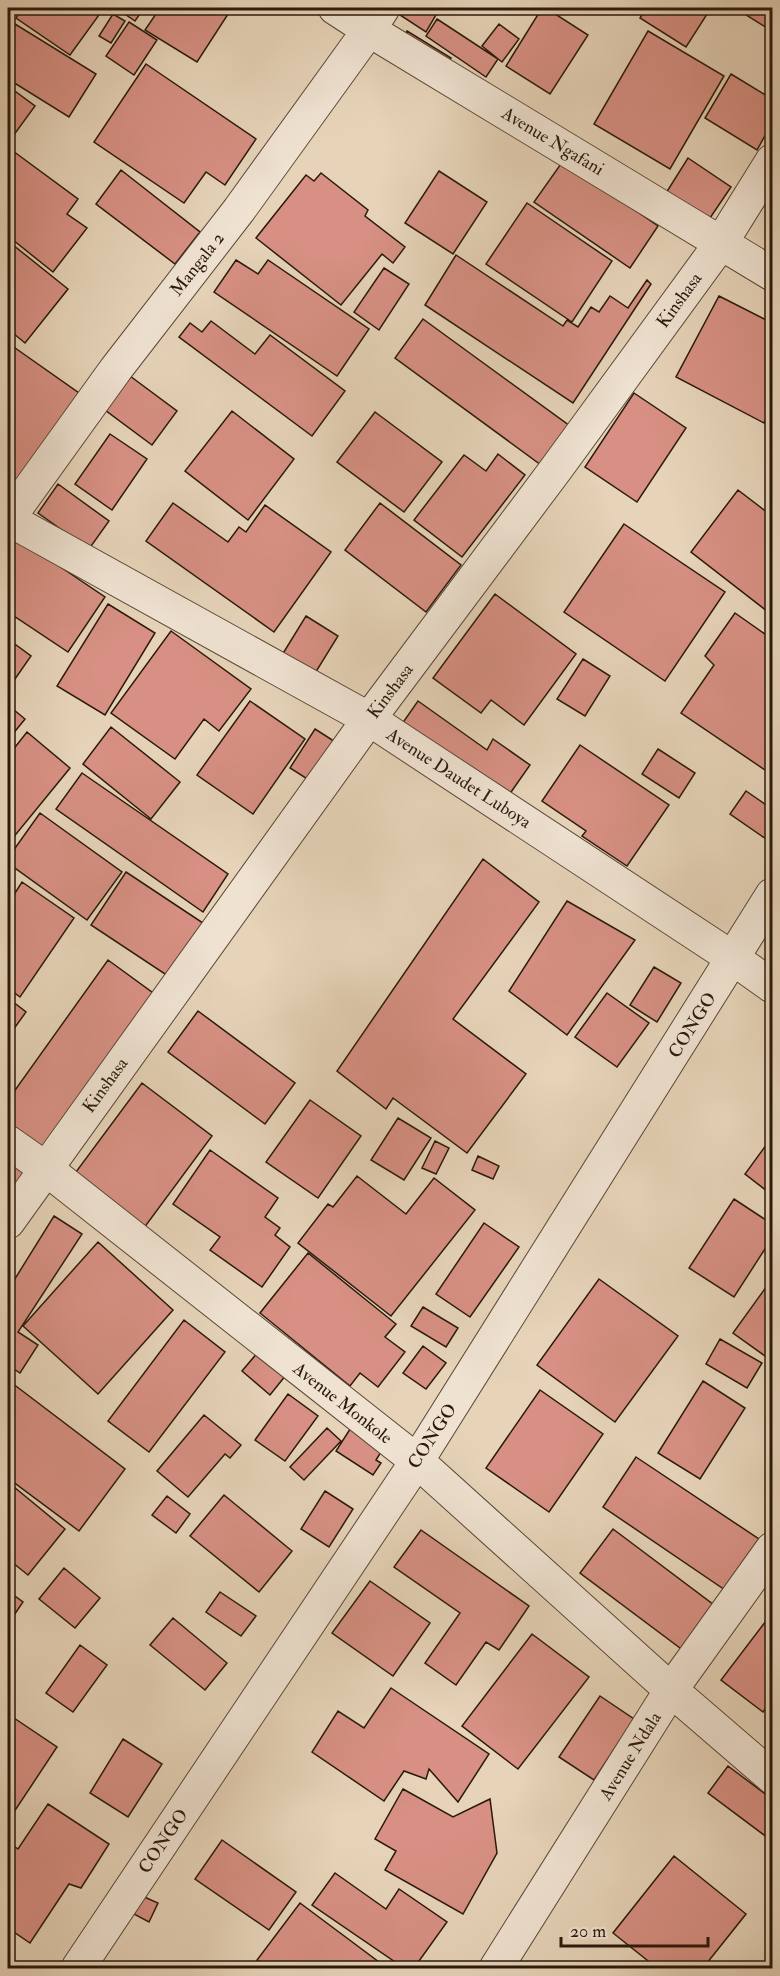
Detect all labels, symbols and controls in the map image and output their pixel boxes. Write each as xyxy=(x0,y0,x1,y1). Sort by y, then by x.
street label: Avenue Ngafani xyxy=(497,101,608,181)
street label: Mangala 2 xyxy=(165,228,230,301)
street label: Kinshasa xyxy=(652,267,708,333)
street label: Kinshasa xyxy=(362,659,419,723)
street label: Avenue Daudet Luboya xyxy=(381,722,536,834)
street label: CONGO xyxy=(663,988,722,1062)
street label: Kinshasa xyxy=(78,1052,134,1118)
street label: Avenue Monkole xyxy=(288,1357,397,1450)
street label: CONGO xyxy=(403,1399,462,1473)
street label: Avenue Ndala xyxy=(594,1707,667,1806)
street label: CONGO xyxy=(133,1804,193,1878)
scale bar xyxy=(561,1910,708,1948)
text: 20 m xyxy=(570,1920,606,1943)

